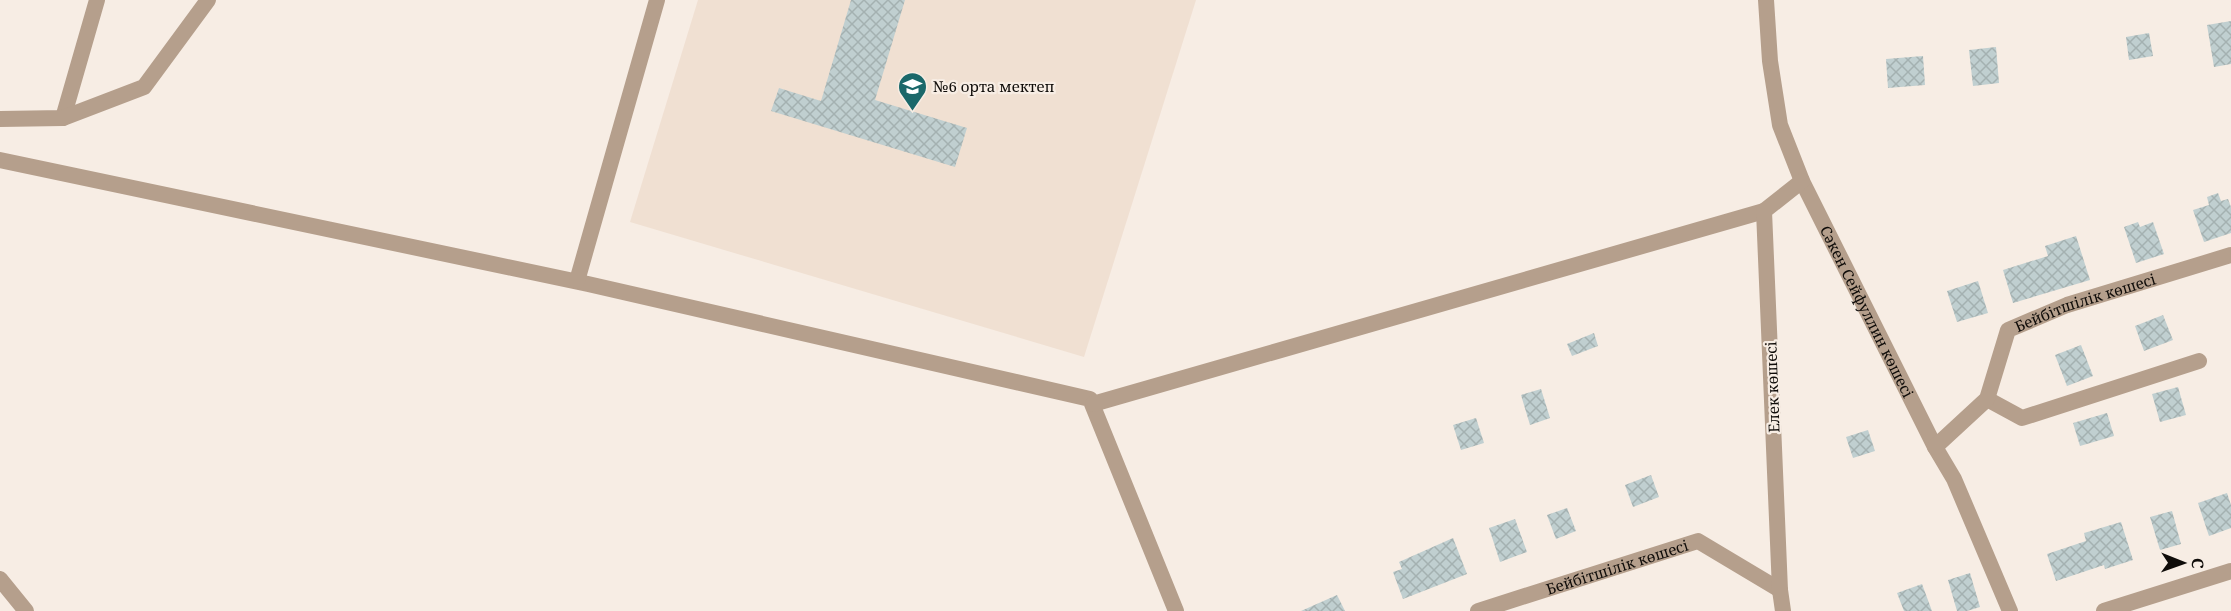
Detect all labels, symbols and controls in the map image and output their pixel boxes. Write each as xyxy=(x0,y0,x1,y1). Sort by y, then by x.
school or university icon: №6 орта мектеп xyxy=(896,70,928,112)
place label: №6 орта мектеп xyxy=(933,76,1055,96)
street label: Сәкен Сейфуллин көшесі xyxy=(1816,222,1919,401)
street label: Бейбітшілік көшесі xyxy=(2011,269,2158,336)
street label: Елек көшесі xyxy=(1760,341,1784,433)
north arrow xyxy=(2153,533,2213,593)
street label: Бейбітшілік көшесі xyxy=(1543,535,1691,599)
text: С xyxy=(2187,558,2209,569)

